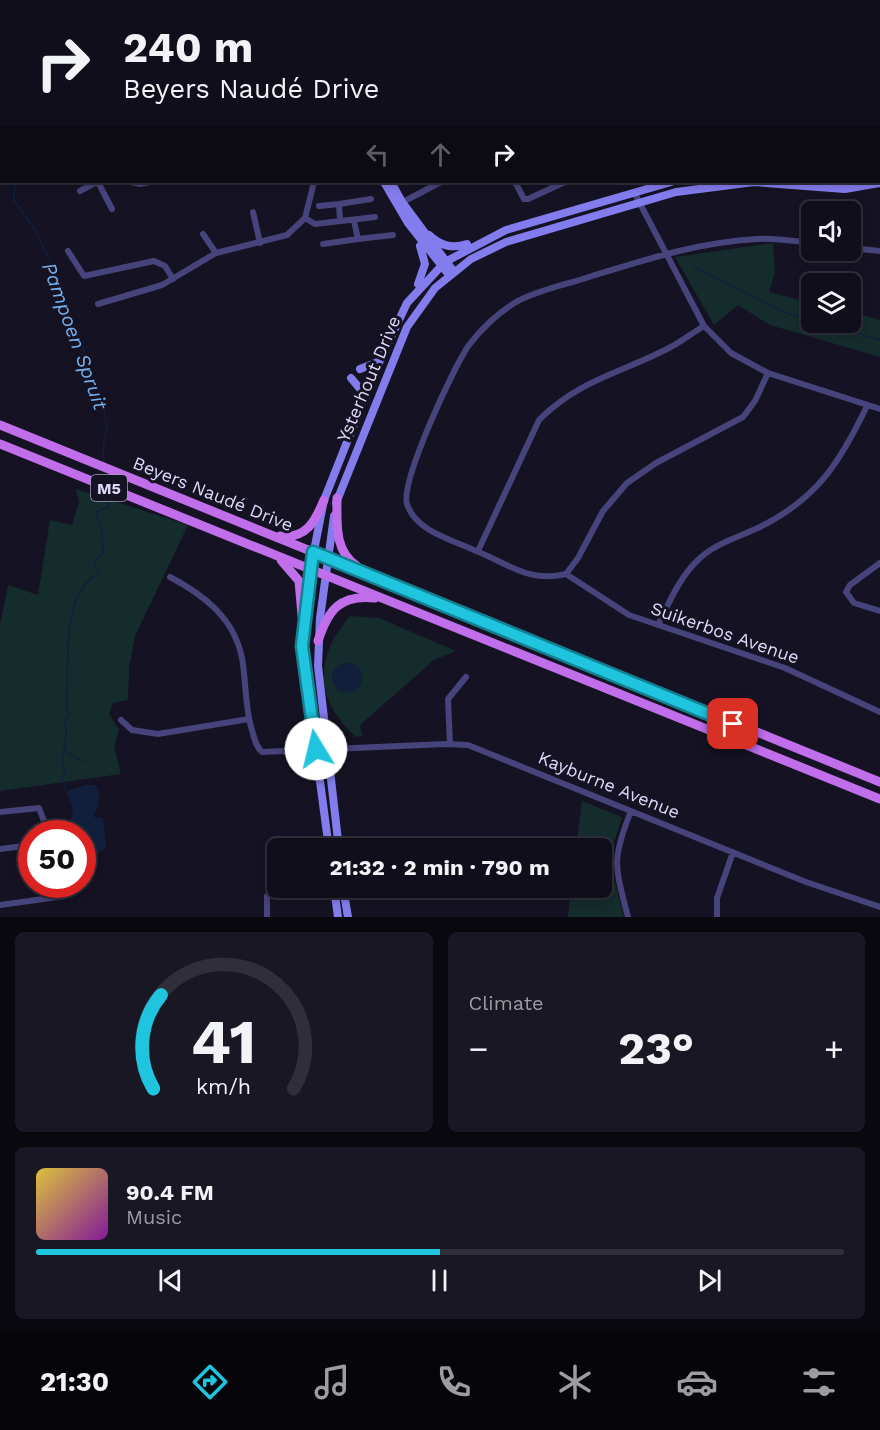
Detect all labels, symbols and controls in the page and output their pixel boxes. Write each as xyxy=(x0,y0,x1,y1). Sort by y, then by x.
text: 240 m xyxy=(123,23,253,72)
icon: right xyxy=(24,24,102,102)
text: Beyers Naudé Drive xyxy=(123,73,379,105)
icon: left xyxy=(361,138,394,171)
icon: ahead xyxy=(424,138,457,171)
icon: right xyxy=(487,138,520,171)
map controls xyxy=(801,201,861,333)
button: sound xyxy=(801,201,861,261)
water label: Pampoen Spruit xyxy=(37,259,113,414)
button: layers xyxy=(801,273,861,333)
street label: Ysterhout Drive xyxy=(332,312,405,445)
street label: Beyers Naudé Drive xyxy=(130,452,296,535)
road number: M5 xyxy=(91,475,127,501)
street label: Suikerbos Avenue xyxy=(648,597,802,668)
pin xyxy=(707,698,758,749)
icon: arrive xyxy=(716,707,749,740)
position arrow xyxy=(284,717,348,781)
street label: Kayburne Avenue xyxy=(535,747,683,823)
speed limit sign: 50 xyxy=(18,820,96,898)
text: 21:32 · 2 min · 790 m xyxy=(329,855,550,880)
text: Climate xyxy=(469,991,544,1015)
text: 41 xyxy=(191,1005,257,1078)
text: 23° xyxy=(618,1022,694,1075)
text: − xyxy=(469,1029,488,1068)
text: + xyxy=(824,1029,844,1068)
text: km/h xyxy=(196,1074,251,1099)
text: 90.4 FM xyxy=(126,1180,214,1205)
text: Music xyxy=(126,1205,182,1229)
icon: previous xyxy=(154,1264,187,1297)
icon: pause xyxy=(423,1264,456,1297)
icon: next xyxy=(693,1264,726,1297)
icon: directions xyxy=(189,1361,231,1403)
icon: music xyxy=(311,1361,353,1403)
icon: phone xyxy=(433,1361,475,1403)
icon: climate xyxy=(554,1361,596,1403)
icon: car xyxy=(676,1361,718,1403)
icon: filters xyxy=(798,1361,840,1403)
text: 21:30 xyxy=(40,1366,109,1398)

